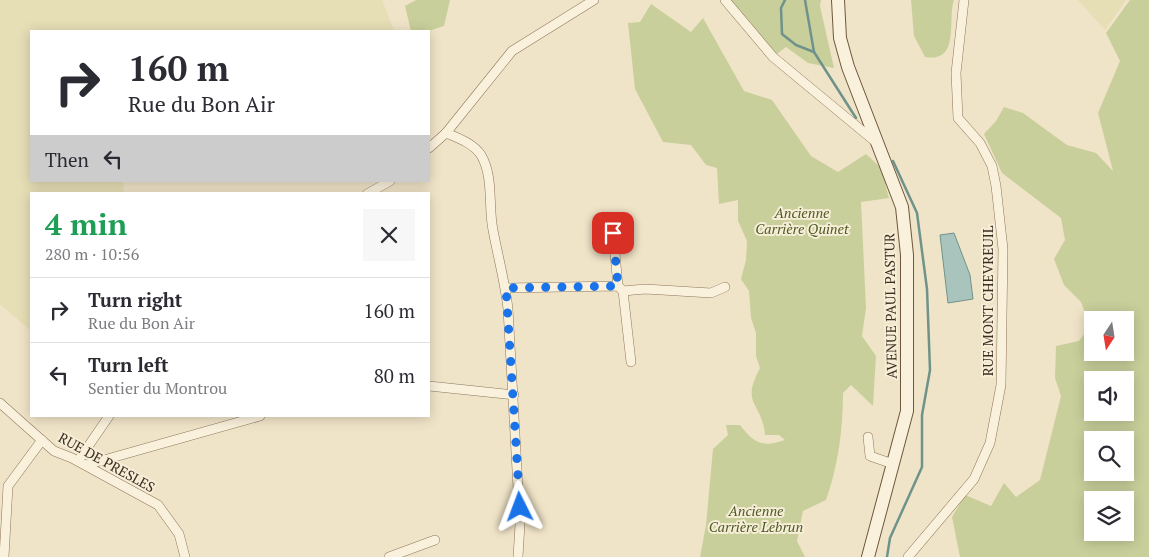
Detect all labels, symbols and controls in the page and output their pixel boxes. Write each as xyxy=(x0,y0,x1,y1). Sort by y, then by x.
text: 160 m xyxy=(128,45,229,91)
icon: right xyxy=(45,50,110,115)
text: Rue du Bon Air xyxy=(128,89,275,118)
icon: left xyxy=(99,145,127,173)
text: Then xyxy=(45,147,89,172)
park label: Ancienne Carrière Quinet xyxy=(755,203,849,238)
text: 4 min xyxy=(45,204,127,244)
button: close xyxy=(363,209,415,261)
pin xyxy=(592,212,634,254)
icon: arrive xyxy=(599,219,627,247)
street label: RUE MONT CHEVREUIL xyxy=(978,225,997,376)
street label: AVENUE PAUL PASTUR xyxy=(879,233,901,379)
text: 280 m · 10:56 xyxy=(45,243,139,265)
text: Turn right xyxy=(88,287,182,312)
icon: right xyxy=(45,296,73,324)
text: 160 m xyxy=(364,298,415,323)
north arrow xyxy=(1084,311,1134,361)
map controls xyxy=(1084,311,1134,541)
text: Rue du Bon Air xyxy=(88,312,195,334)
text: Turn left xyxy=(88,352,169,377)
icon: left xyxy=(45,361,73,389)
text: 80 m xyxy=(374,363,415,388)
button: sound xyxy=(1084,371,1134,421)
text: Sentier du Montrou xyxy=(88,377,227,399)
street label: RUE DE PRESLES xyxy=(55,428,159,496)
button: search xyxy=(1084,431,1134,481)
position arrow xyxy=(493,480,545,532)
button: layers xyxy=(1084,491,1134,541)
park label: Ancienne Carrière Lebrun xyxy=(709,501,803,536)

